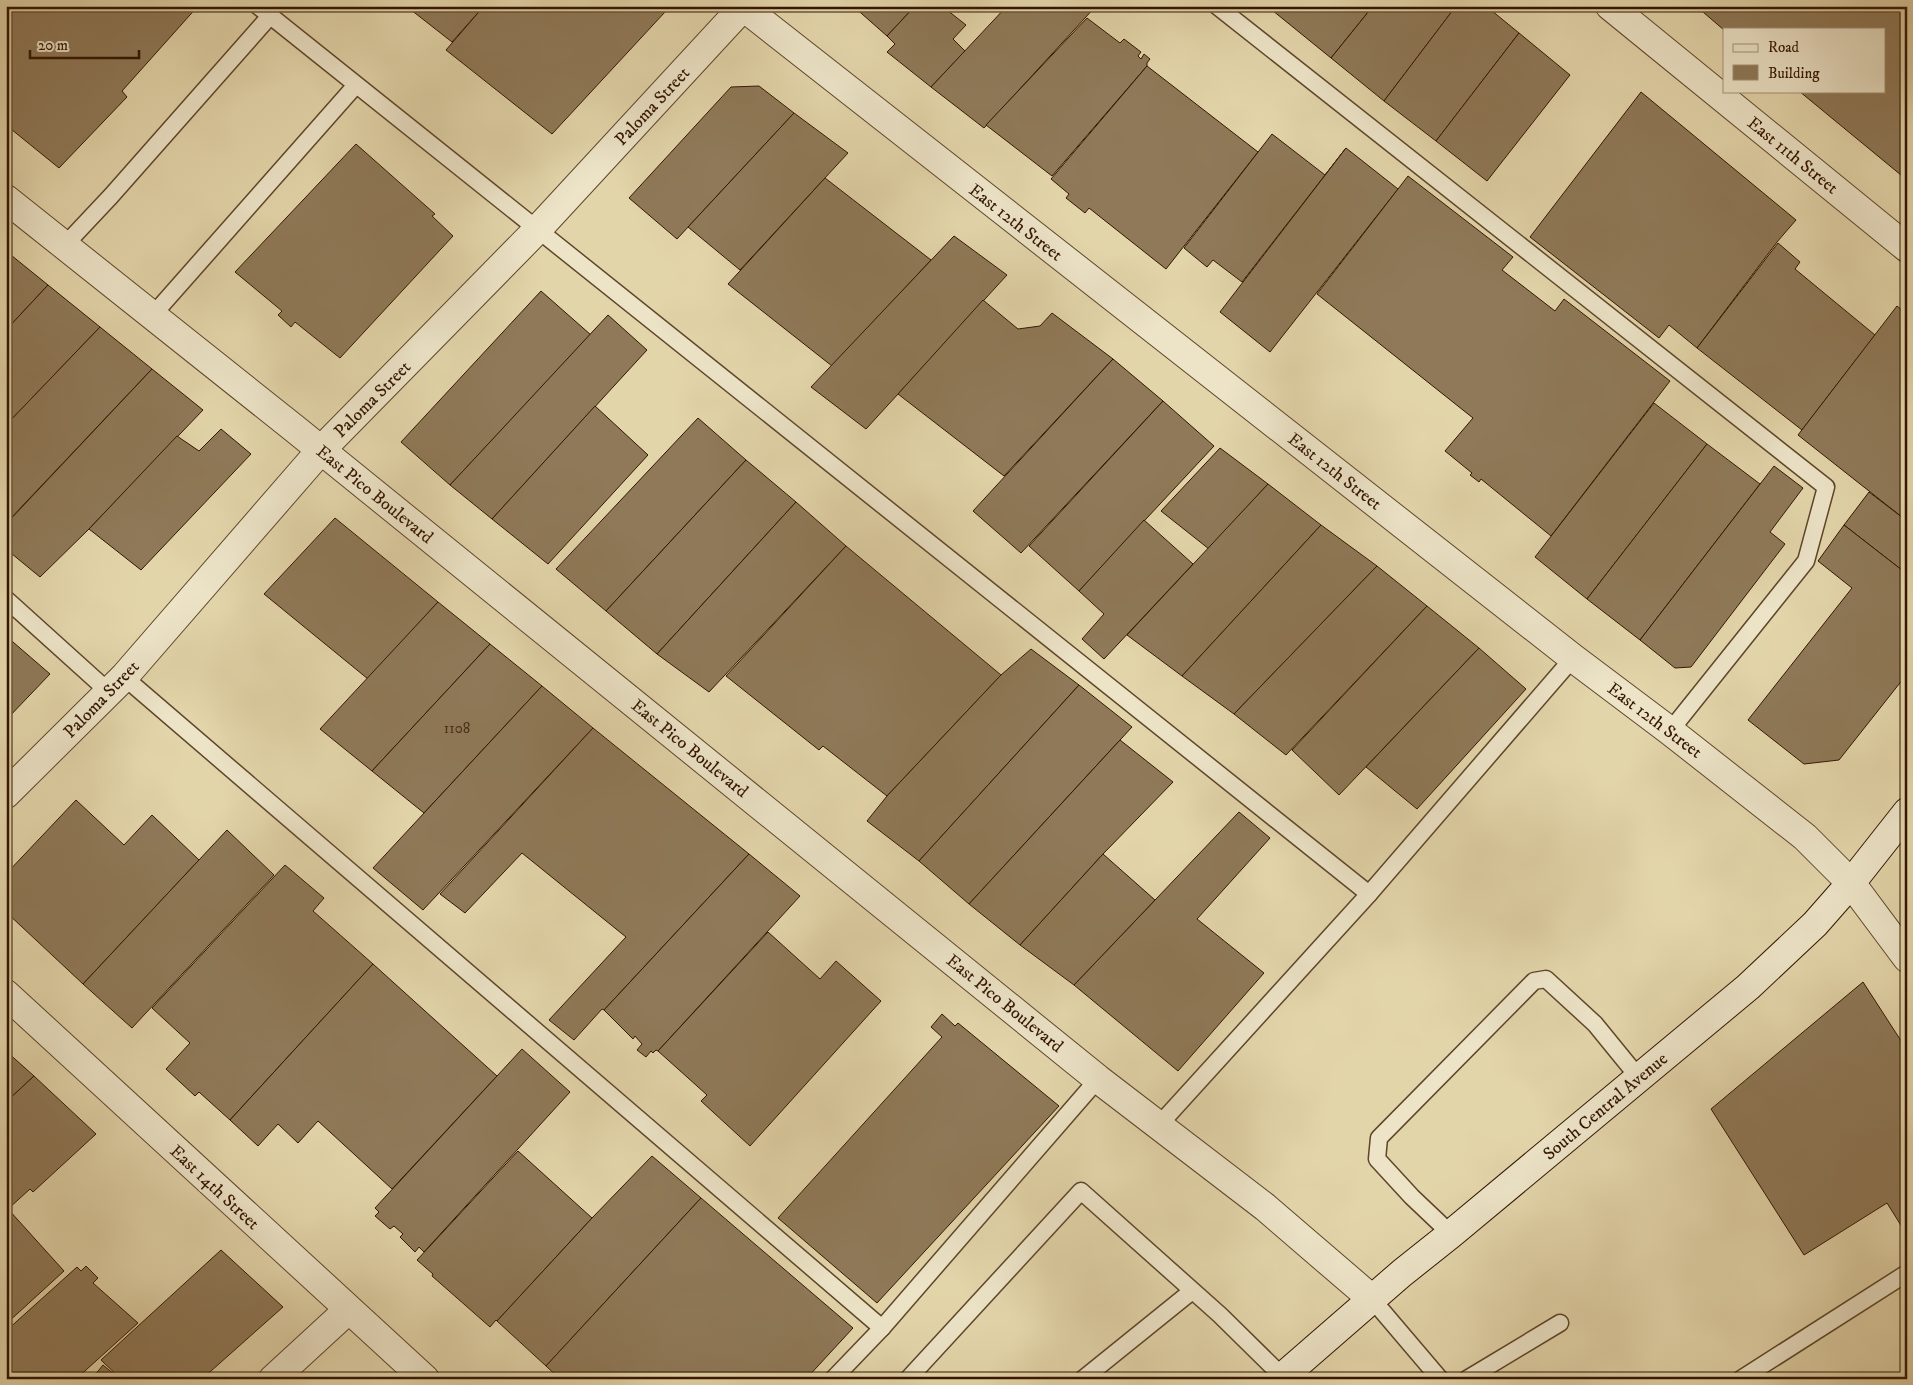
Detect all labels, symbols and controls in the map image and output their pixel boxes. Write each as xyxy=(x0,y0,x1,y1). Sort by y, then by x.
scale bar xyxy=(30,28,139,60)
legend xyxy=(1723,28,1886,92)
text: 20 m xyxy=(38,36,68,55)
text: Road xyxy=(1768,38,1800,57)
street label: Paloma Street xyxy=(611,63,695,151)
text: Building xyxy=(1768,64,1820,83)
street label: East 11th Street xyxy=(1742,112,1843,199)
street label: East 12th Street xyxy=(964,179,1067,266)
street label: Paloma Street xyxy=(330,356,416,443)
street label: East 12th Street xyxy=(1283,428,1386,515)
street label: East Pico Boulevard xyxy=(311,441,437,549)
street label: Paloma Street xyxy=(59,656,144,743)
street label: East 12th Street xyxy=(1603,678,1706,764)
street label: East Pico Boulevard xyxy=(626,695,752,803)
house number: 1108 xyxy=(444,719,470,738)
street label: East Pico Boulevard xyxy=(941,950,1067,1058)
street label: South Central Avenue xyxy=(1539,1048,1672,1165)
street label: East 14th Street xyxy=(165,1141,264,1235)

